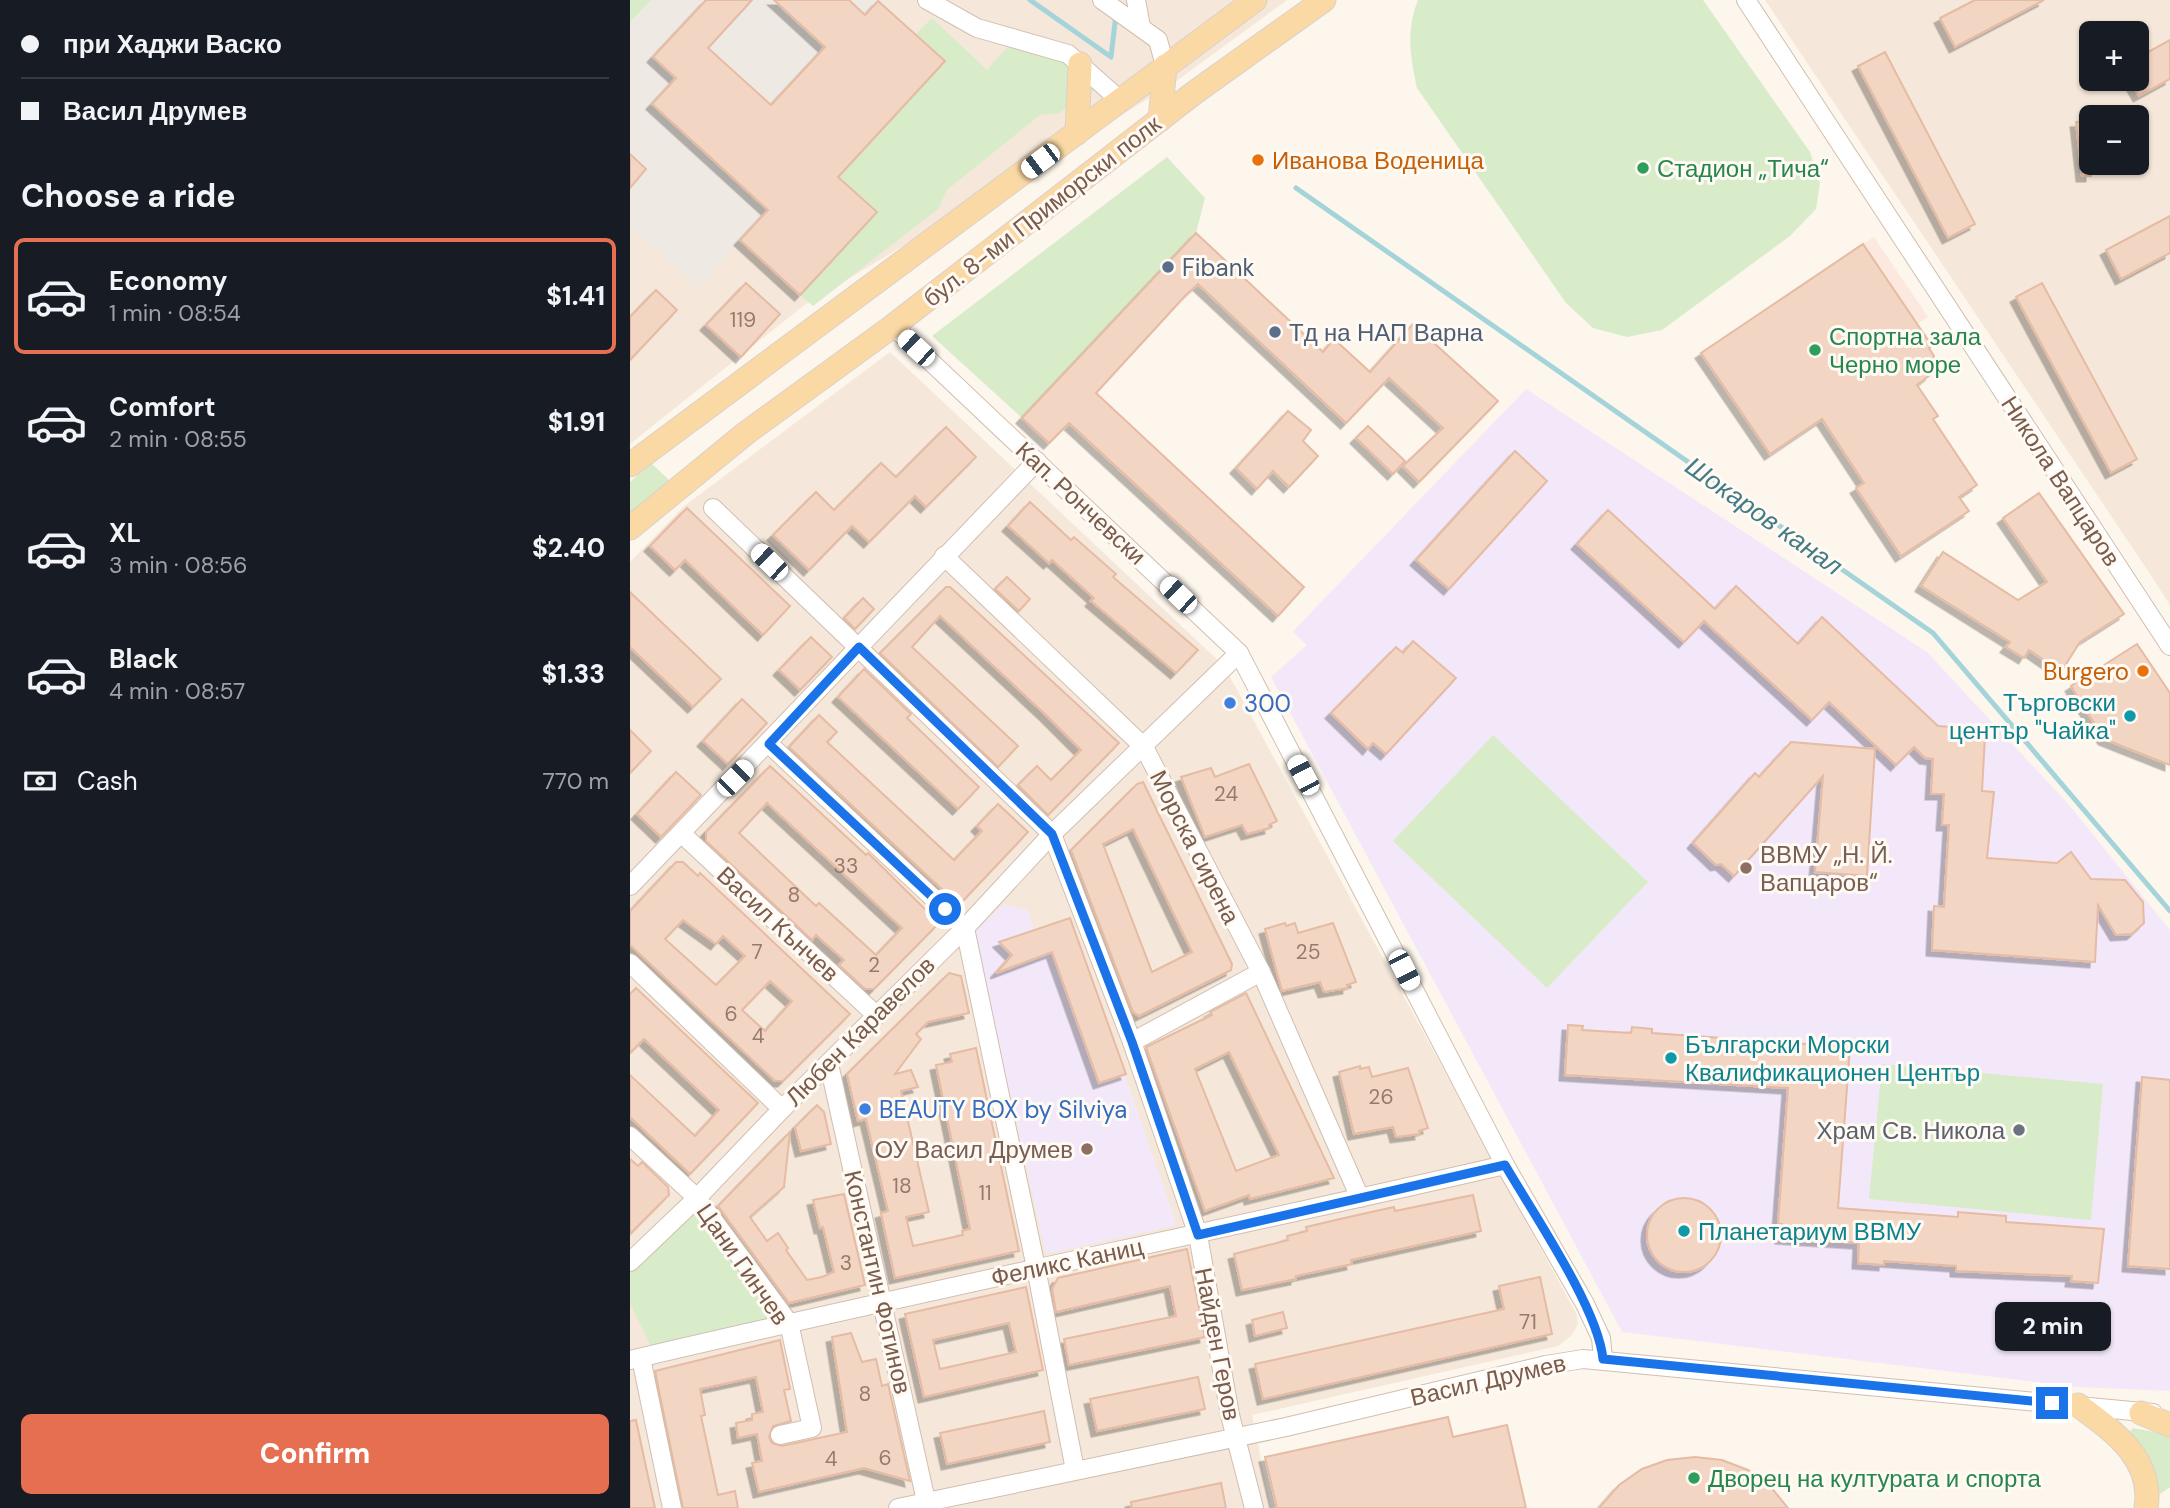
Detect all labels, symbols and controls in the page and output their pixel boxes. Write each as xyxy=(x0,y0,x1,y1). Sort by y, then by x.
map controls xyxy=(2079,21,2149,175)
button: + xyxy=(2079,21,2149,91)
text: при Хаджи Васко xyxy=(63,27,282,61)
text: Васил Друмев xyxy=(63,94,247,128)
button: − xyxy=(2079,105,2149,175)
street label: бул. 8-ми Приморски полк xyxy=(917,108,1168,314)
car xyxy=(1017,140,1064,182)
place label: Иванова Воденица xyxy=(1272,145,1484,176)
marker: Иванова Воденица xyxy=(1250,152,1266,168)
place label: Стадион „Тича“ xyxy=(1657,153,1829,184)
marker: Стадион „Тича“ xyxy=(1635,160,1651,176)
text: Choose a ride xyxy=(21,175,236,217)
place label: Fibank xyxy=(1182,252,1255,283)
marker: Fibank xyxy=(1160,259,1176,275)
text: Economy xyxy=(109,264,227,298)
icon: car xyxy=(25,265,88,328)
text: $1.41 xyxy=(546,279,605,313)
text: 1 min · 08:54 xyxy=(109,298,241,328)
house number: 119 xyxy=(730,306,756,334)
place label: Тд на НАП Варна xyxy=(1289,317,1484,348)
place label: Спортна зала Черно море xyxy=(1829,321,1982,380)
marker: Тд на НАП Варна xyxy=(1267,324,1283,340)
car xyxy=(894,326,939,370)
marker: Спортна зала Черно море xyxy=(1807,342,1823,358)
text: Comfort xyxy=(109,390,215,424)
street label: Никола Вапцаров xyxy=(1994,390,2128,572)
icon: car xyxy=(25,391,88,454)
text: $1.91 xyxy=(548,405,605,439)
text: 2 min · 08:55 xyxy=(109,424,247,454)
street label: Кап. Рончевски xyxy=(1009,435,1153,571)
water label: Шокаров канал xyxy=(1679,449,1850,583)
text: XL xyxy=(109,516,141,550)
icon: car xyxy=(25,517,88,580)
text: $2.40 xyxy=(532,531,605,565)
car xyxy=(747,540,792,584)
text: 3 min · 08:56 xyxy=(109,550,248,580)
car xyxy=(1156,573,1201,617)
text: Black xyxy=(109,642,179,676)
icon: car xyxy=(25,643,88,706)
place label: Burgero xyxy=(2043,656,2129,687)
text: $1.33 xyxy=(542,657,605,691)
marker: Burgero xyxy=(2135,663,2151,679)
text: 4 min · 08:57 xyxy=(109,676,245,706)
place label: Търговски център "Чайка" xyxy=(1949,687,2116,746)
place label: 300 xyxy=(1244,688,1291,719)
marker: 300 xyxy=(1222,695,1238,711)
marker: Търговски център "Чайка" xyxy=(2122,708,2138,724)
car xyxy=(1284,752,1323,798)
car xyxy=(713,756,758,800)
icon: cash xyxy=(21,762,59,800)
text: Cash xyxy=(77,764,138,798)
street label: Морска сирена xyxy=(1143,765,1247,930)
text: 770 m xyxy=(542,766,609,796)
house number: 24 xyxy=(1214,780,1238,808)
place label: ВВМУ „Н. Й. Вапцаров“ xyxy=(1760,839,1892,898)
house number: 33 xyxy=(834,852,858,880)
street label: Васил Кънчев xyxy=(710,859,846,989)
marker: ВВМУ „Н. Й. Вапцаров“ xyxy=(1738,860,1754,876)
house number: 8 xyxy=(788,881,800,909)
route start xyxy=(929,893,961,925)
house number: 7 xyxy=(751,938,763,966)
house number: 25 xyxy=(1296,938,1320,966)
car xyxy=(1386,947,1423,993)
street label: Любен Каравелов xyxy=(778,949,942,1113)
house number: 2 xyxy=(868,951,880,979)
house number: 6 xyxy=(724,1000,738,1028)
house number: 4 xyxy=(752,1022,765,1050)
place label: Български Морски Квалификационен Център xyxy=(1685,1029,1980,1088)
marker: Български Морски Квалификационен Център xyxy=(1663,1050,1679,1066)
house number: 26 xyxy=(1368,1083,1394,1111)
place label: BEAUTY BOX by Silviya xyxy=(879,1094,1127,1125)
marker: BEAUTY BOX by Silviya xyxy=(857,1101,873,1117)
place label: Храм Св. Никола xyxy=(1817,1115,2006,1146)
marker: Храм Св. Никола xyxy=(2011,1122,2027,1138)
place label: ОУ Васил Друмев xyxy=(874,1134,1073,1165)
marker: ОУ Васил Друмев xyxy=(1079,1141,1095,1157)
street label: Константин Фотинов xyxy=(837,1167,919,1397)
house number: 18 xyxy=(892,1172,912,1200)
house number: 11 xyxy=(978,1179,992,1207)
street label: Цани Гинчев xyxy=(690,1197,796,1331)
place label: Планетариум ВВМУ xyxy=(1698,1216,1922,1247)
marker: Планетариум ВВМУ xyxy=(1676,1223,1692,1239)
street label: Феликс Каниц xyxy=(988,1231,1146,1293)
house number: 3 xyxy=(840,1249,852,1277)
street label: Найден Геров xyxy=(1188,1265,1248,1423)
callout: 2 min xyxy=(1994,1302,2110,1350)
house number: 71 xyxy=(1519,1308,1537,1336)
text: 2 min xyxy=(2022,1311,2084,1341)
street label: Васил Друмев xyxy=(1407,1347,1569,1413)
house number: 8 xyxy=(859,1380,871,1408)
route end xyxy=(2036,1387,2068,1419)
button: Confirm xyxy=(21,1414,609,1494)
house number: 6 xyxy=(878,1444,892,1472)
house number: 4 xyxy=(825,1445,838,1473)
place label: Дворец на културата и спорта xyxy=(1708,1463,2041,1494)
marker: Дворец на културата и спорта xyxy=(1686,1470,1702,1486)

